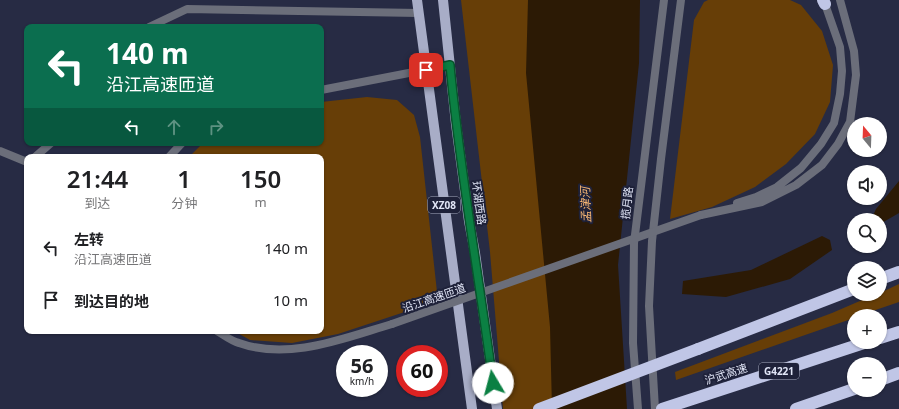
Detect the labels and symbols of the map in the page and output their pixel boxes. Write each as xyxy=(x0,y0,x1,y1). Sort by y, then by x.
pin xyxy=(409,53,443,87)
north arrow xyxy=(847,117,887,157)
street label: 环湖西路 xyxy=(469,180,490,226)
water label: 孟津河 xyxy=(576,185,595,223)
street label: 揽月路 xyxy=(617,186,636,220)
road number: XZ08 xyxy=(428,197,460,213)
street label: 沿江高速匝道 xyxy=(400,280,467,315)
speed limit sign: 60 xyxy=(396,345,448,397)
street label: 沪武高速 xyxy=(703,360,749,387)
position arrow xyxy=(472,362,514,404)
road number: G4221 xyxy=(759,363,799,379)

